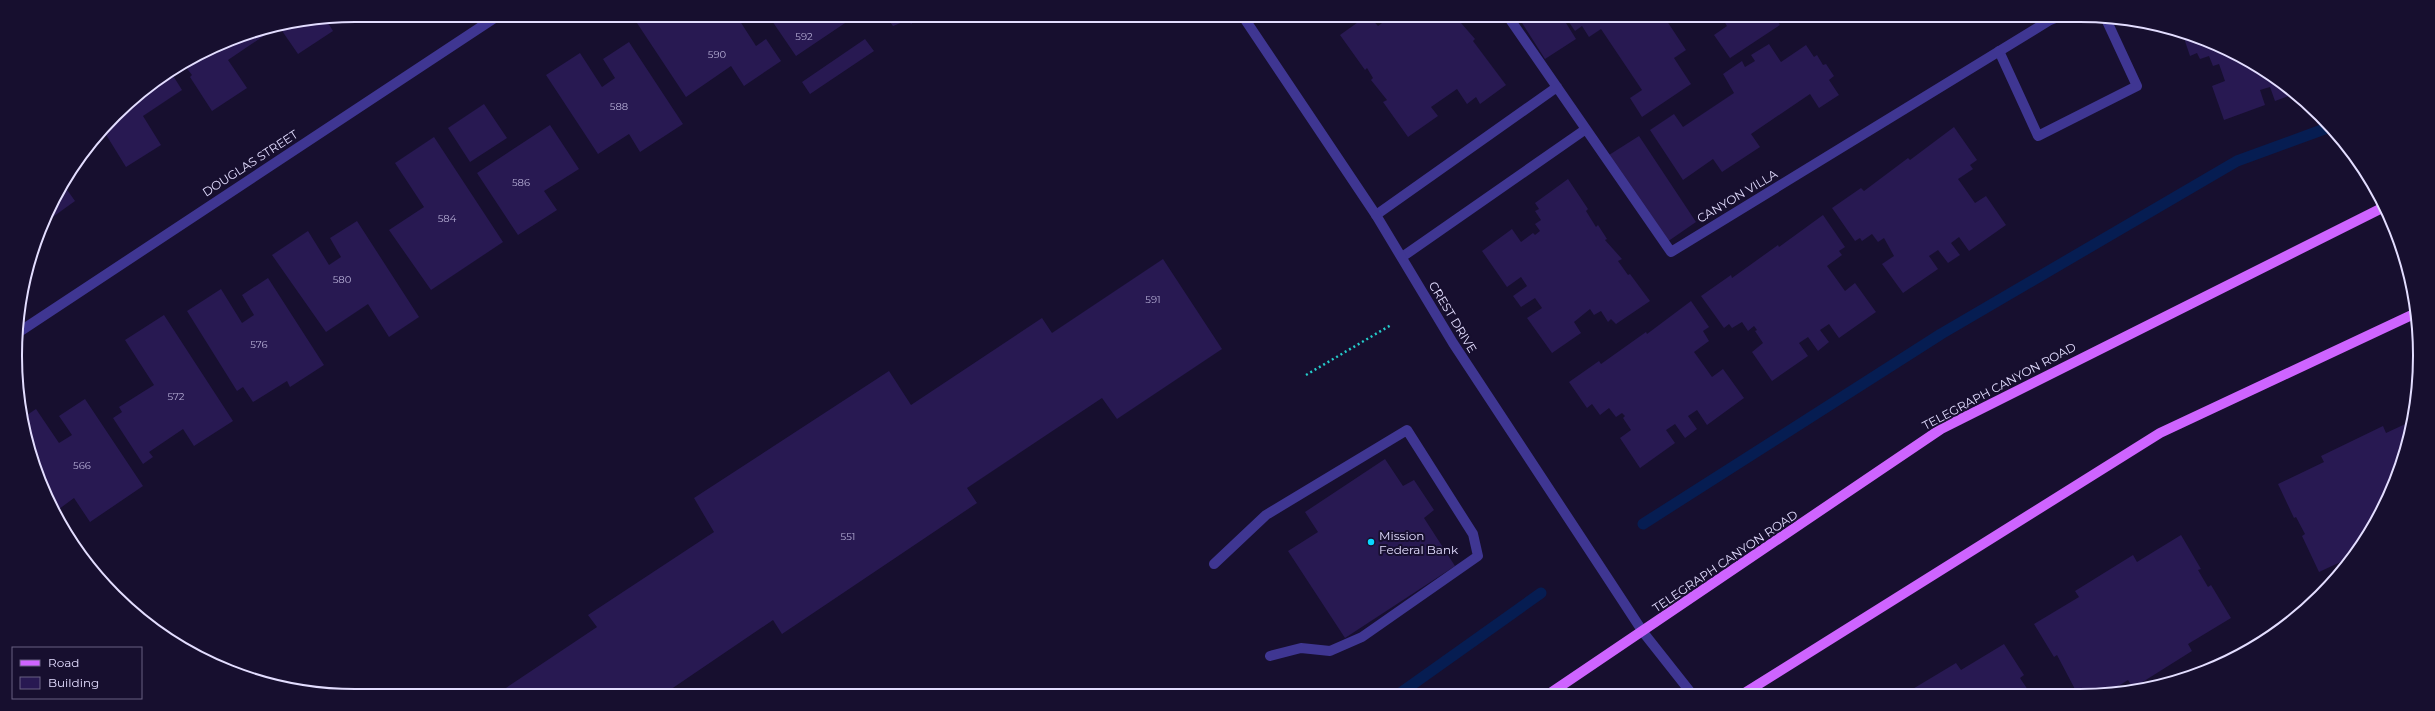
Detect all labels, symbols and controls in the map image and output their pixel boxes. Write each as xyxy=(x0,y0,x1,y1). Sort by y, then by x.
house number: 592 xyxy=(795,30,813,43)
house number: 590 xyxy=(708,48,727,61)
house number: 588 xyxy=(610,100,628,113)
street label: DOUGLAS STREET xyxy=(199,126,301,199)
street label: CANYON VILLA xyxy=(1694,166,1780,226)
house number: 586 xyxy=(512,176,530,189)
house number: 584 xyxy=(438,212,457,225)
house number: 580 xyxy=(333,273,352,286)
street label: CREST DRIVE xyxy=(1426,279,1480,355)
house number: 591 xyxy=(1145,293,1161,306)
house number: 576 xyxy=(250,338,268,351)
street label: TELEGRAPH CANYON ROAD xyxy=(1920,339,2078,433)
house number: 572 xyxy=(167,390,185,403)
house number: 566 xyxy=(73,459,91,472)
street label: TELEGRAPH CANYON ROAD xyxy=(1650,507,1800,615)
place label: Mission Federal Bank xyxy=(1379,528,1459,557)
house number: 551 xyxy=(841,530,855,543)
marker: Mission Federal Bank xyxy=(1366,537,1376,547)
legend xyxy=(12,647,142,699)
text: Road xyxy=(48,655,79,670)
text: Building xyxy=(48,675,99,690)

